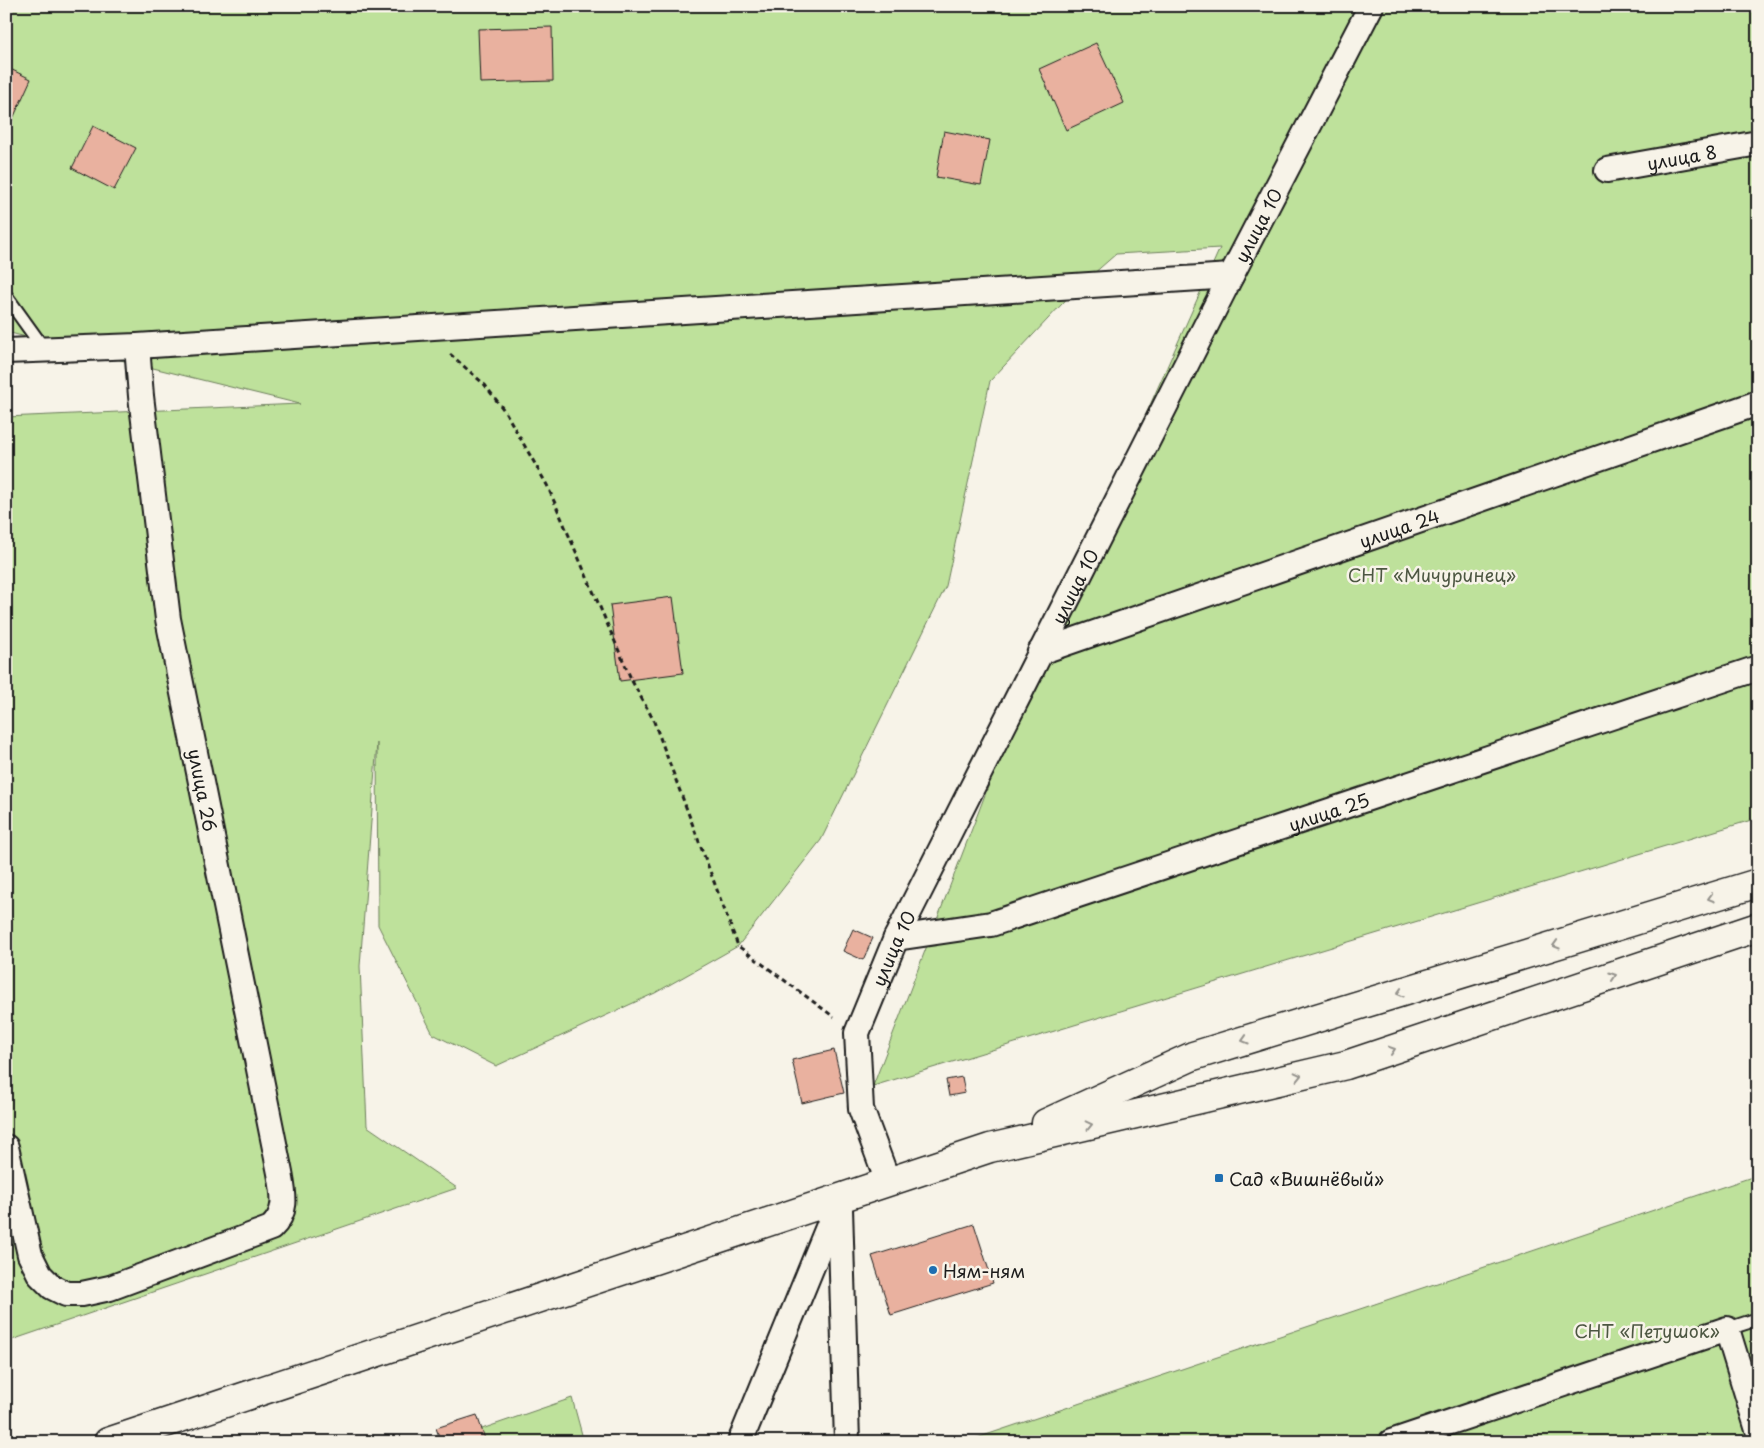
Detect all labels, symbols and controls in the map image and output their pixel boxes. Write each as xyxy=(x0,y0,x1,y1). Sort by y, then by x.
street label: улица 8 xyxy=(1645,137,1719,176)
street label: улица 10 xyxy=(1227,183,1288,267)
street label: улица 24 xyxy=(1355,501,1443,554)
street label: улица 10 xyxy=(1044,544,1104,628)
park label: СНТ «Мичуринец» xyxy=(1348,561,1516,588)
street label: улица 26 xyxy=(182,746,224,834)
street label: улица 25 xyxy=(1285,785,1373,837)
one-way arrow xyxy=(1707,892,1716,902)
street label: улица 10 xyxy=(864,905,921,990)
one-way arrow xyxy=(1552,939,1560,949)
one-way arrow xyxy=(1608,972,1616,982)
one-way arrow xyxy=(1397,987,1405,997)
one-way arrow xyxy=(1241,1035,1250,1045)
one-way arrow xyxy=(1388,1045,1396,1055)
one-way arrow xyxy=(1294,1071,1303,1082)
one-way arrow xyxy=(1084,1120,1093,1131)
place label: Сад «Вишнёвый» xyxy=(1229,1165,1384,1192)
marker: Сад «Вишнёвый» xyxy=(1213,1172,1225,1184)
place label: Ням-ням xyxy=(943,1257,1025,1284)
marker: Ням-ням xyxy=(927,1264,939,1276)
park label: СНТ «Петушок» xyxy=(1574,1317,1720,1344)

